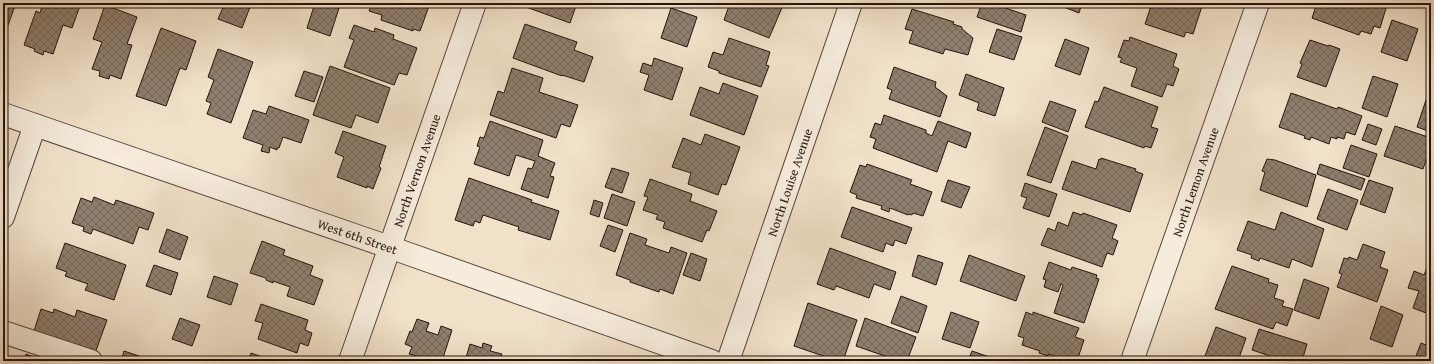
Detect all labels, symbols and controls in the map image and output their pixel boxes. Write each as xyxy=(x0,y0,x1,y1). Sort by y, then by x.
street label: North Vernon Avenue xyxy=(388,111,445,229)
street label: North Lemon Avenue xyxy=(1167,124,1223,239)
street label: North Louise Avenue xyxy=(762,126,817,239)
street label: West 6th Street xyxy=(315,214,400,259)

